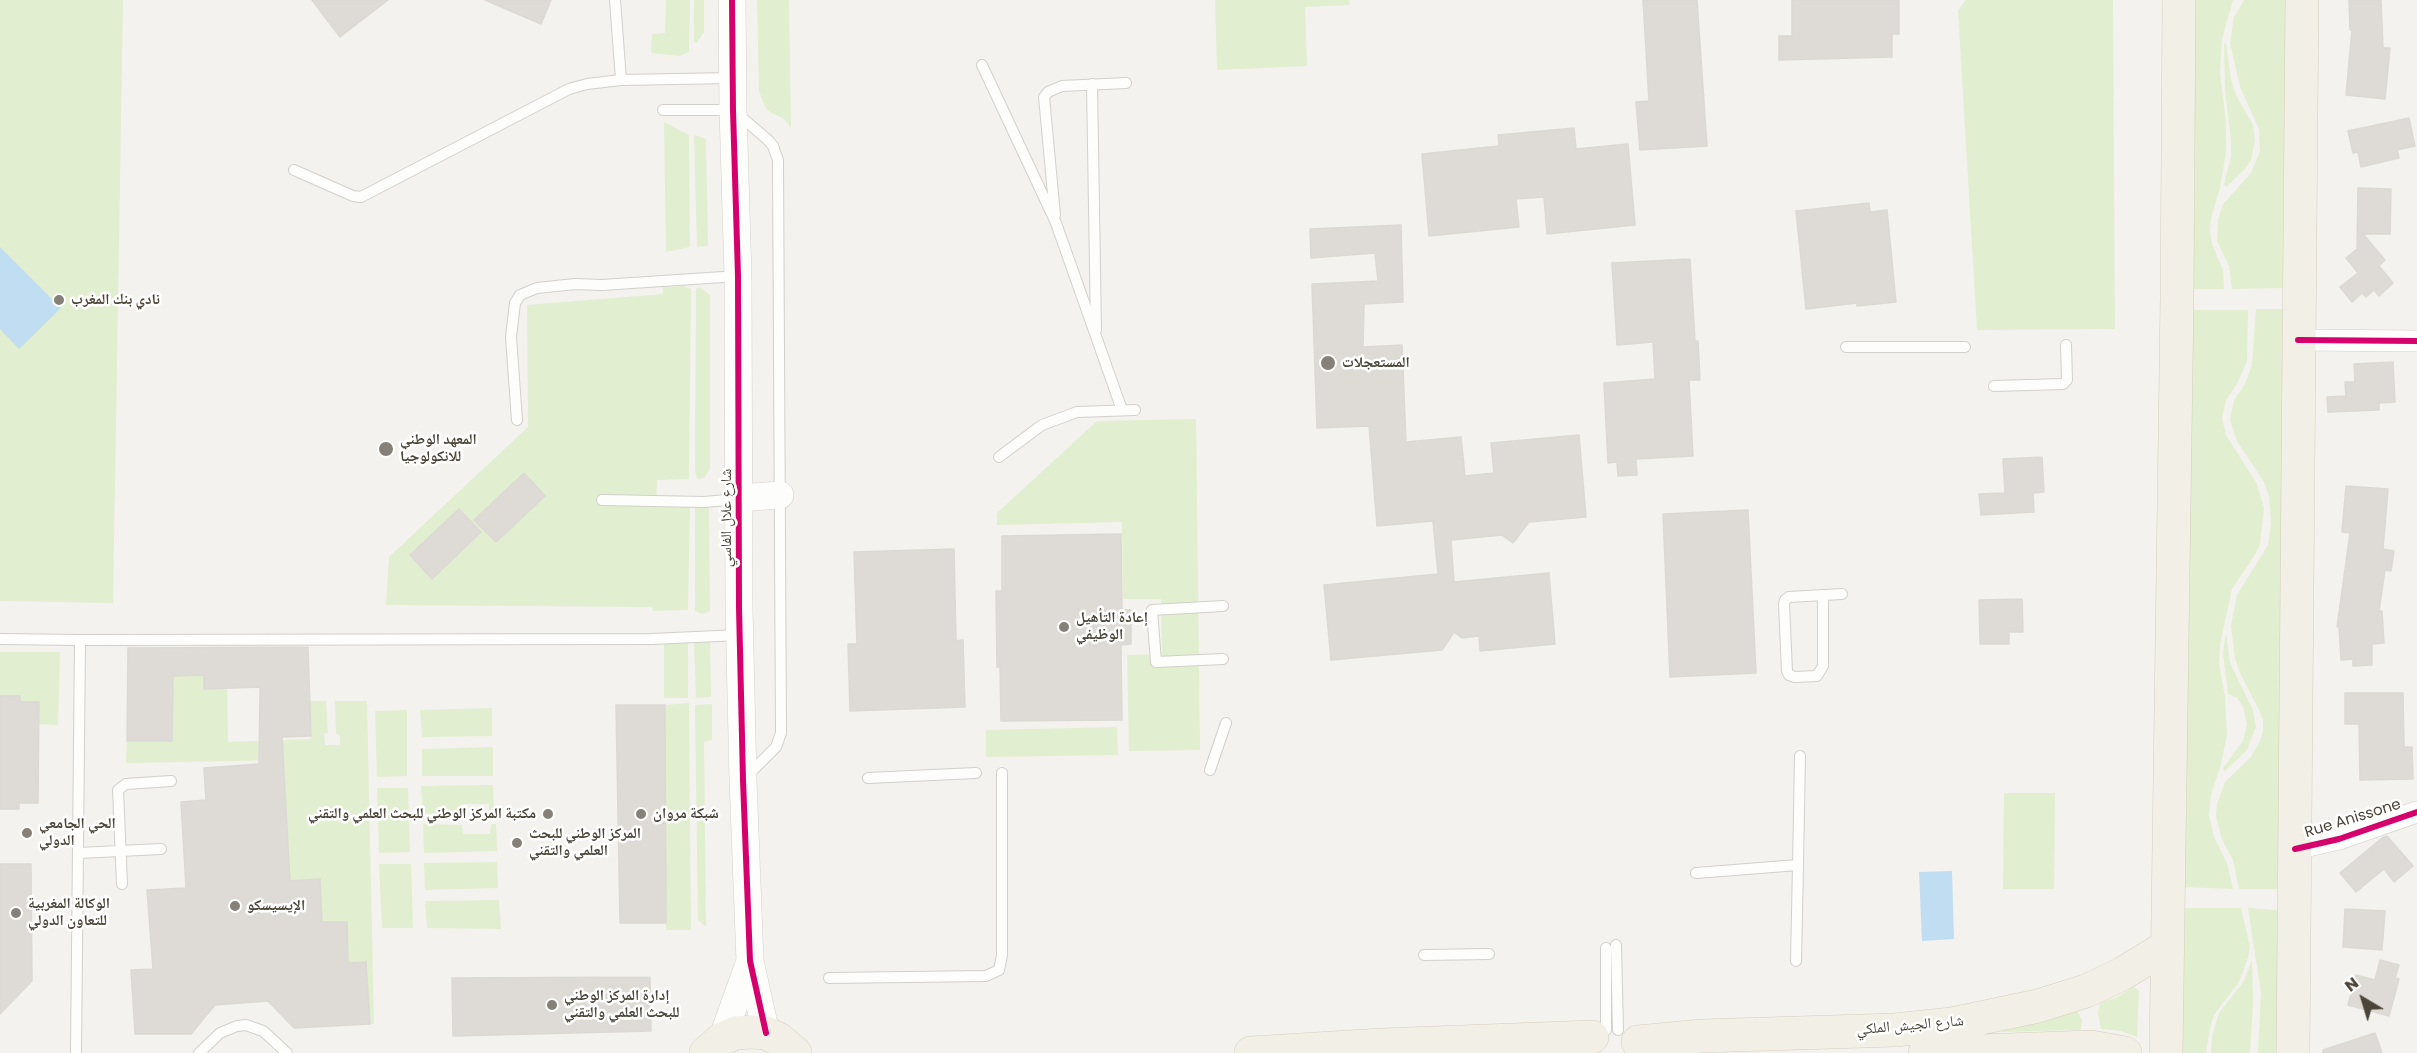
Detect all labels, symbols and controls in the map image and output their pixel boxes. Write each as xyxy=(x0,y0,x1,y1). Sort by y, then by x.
place label: نادي بنك المغرب xyxy=(71,291,160,309)
marker: نادي بنك المغرب xyxy=(52,293,66,307)
marker: المستعجلات xyxy=(1319,354,1337,372)
place label: المستعجلات xyxy=(1342,354,1410,372)
place label: المعهد الوطني للانكولوجيا xyxy=(400,431,477,466)
marker: المعهد الوطني للانكولوجيا xyxy=(377,440,395,458)
street label: شارع علال الفاسي xyxy=(718,469,736,567)
place label: إعادة التأهيل الوظيفي xyxy=(1076,609,1148,644)
marker: إعادة التأهيل الوظيفي xyxy=(1057,620,1071,634)
street label: Rue Anissone xyxy=(2303,796,2403,842)
place label: مكتبة المركز الوطني للبحث العلمي والتقني xyxy=(308,805,536,823)
place label: شبكة مروان xyxy=(653,805,719,823)
marker: مكتبة المركز الوطني للبحث العلمي والتقني xyxy=(541,807,555,821)
marker: شبكة مروان xyxy=(634,807,648,821)
place label: الحي الجامعي الدولي xyxy=(39,815,116,850)
place label: المركز الوطني للبحث العلمي والتقني xyxy=(529,825,641,860)
marker: الحي الجامعي الدولي xyxy=(20,826,34,840)
marker: المركز الوطني للبحث العلمي والتقني xyxy=(510,836,524,850)
place label: الوكالة المغربية للتعاون الدولي xyxy=(28,895,110,930)
place label: اﻹيسيسكو xyxy=(247,897,305,915)
marker: اﻹيسيسكو xyxy=(228,899,242,913)
marker: الوكالة المغربية للتعاون الدولي xyxy=(9,906,23,920)
north arrow xyxy=(2333,969,2393,1029)
text: N xyxy=(2340,972,2363,997)
place label: إدارة المركز الوطني للبحث العلمي والتقني xyxy=(564,987,680,1022)
marker: إدارة المركز الوطني للبحث العلمي والتقني xyxy=(545,998,559,1012)
street label: شارع الجيش الملكي xyxy=(1856,1012,1964,1040)

